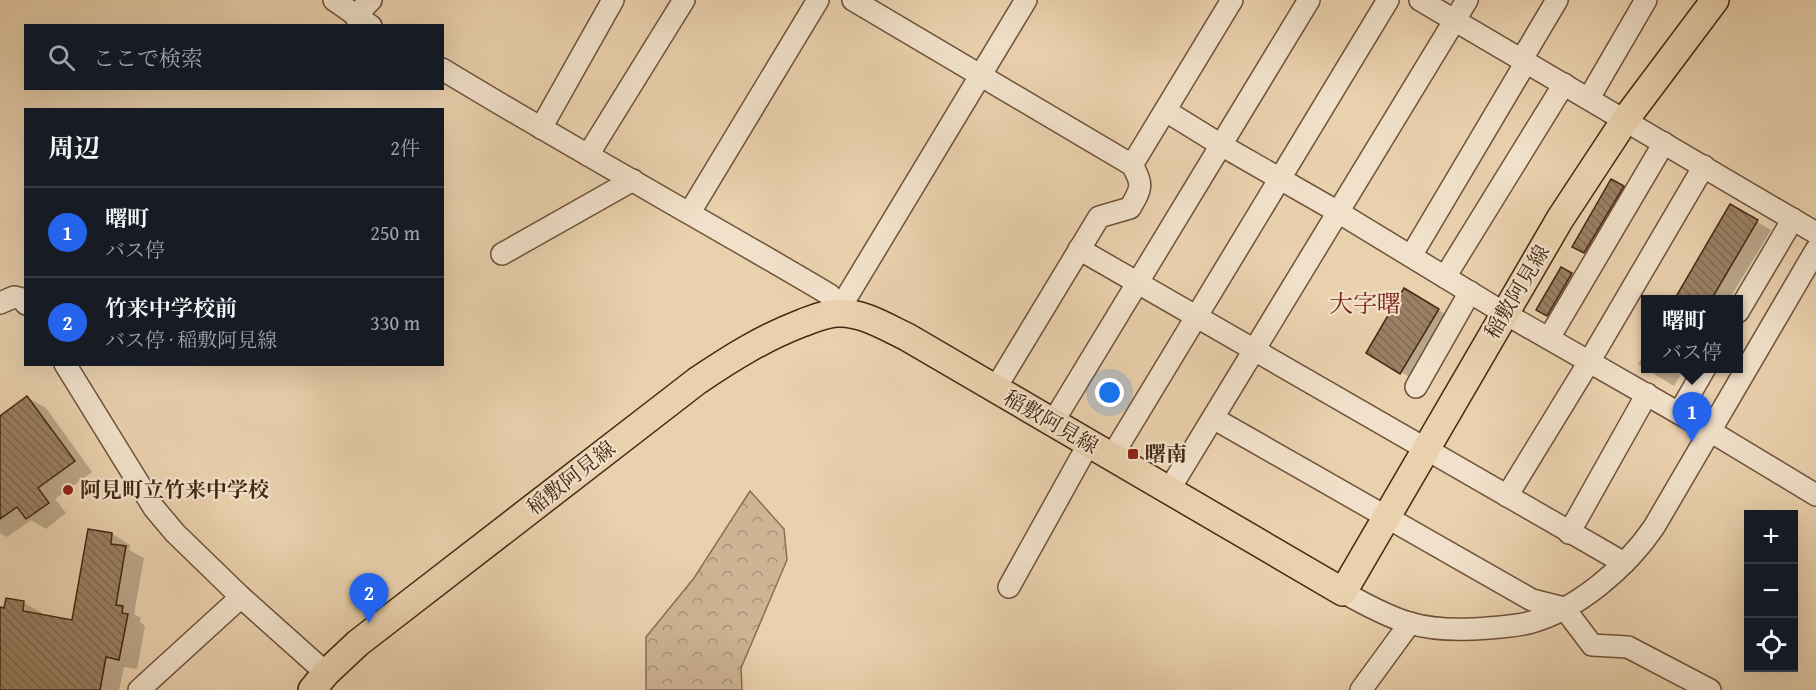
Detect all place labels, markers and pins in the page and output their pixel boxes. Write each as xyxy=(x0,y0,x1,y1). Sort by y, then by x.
pin: 1 xyxy=(1672,392,1712,442)
place label: 曙南 xyxy=(1145,438,1187,469)
marker: 曙南 xyxy=(1126,447,1140,461)
place label: 阿見町立竹来中学校 xyxy=(80,474,269,505)
marker: 阿見町立竹来中学校 xyxy=(61,483,75,497)
pin: 2 xyxy=(350,574,388,623)

